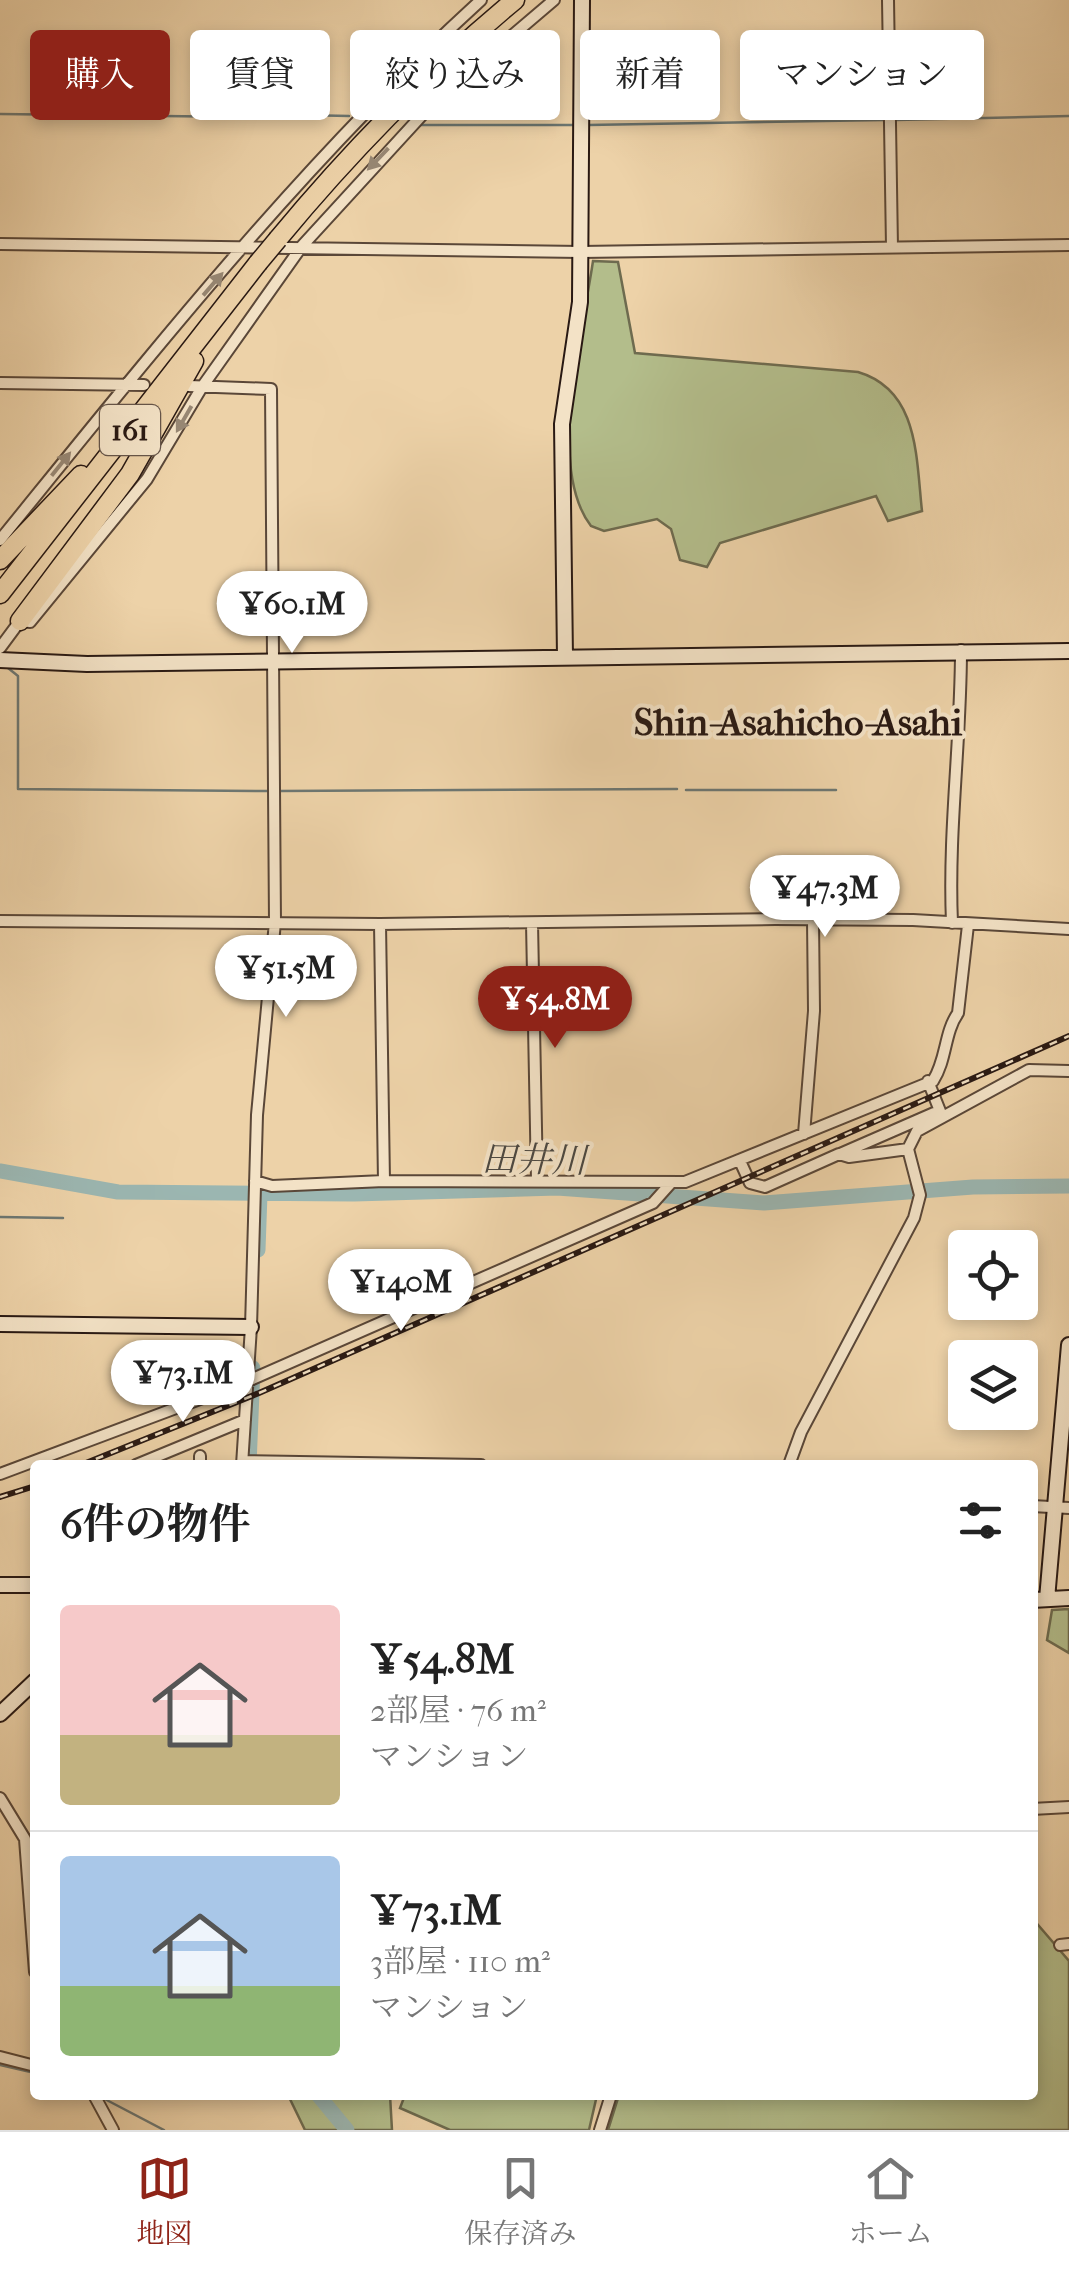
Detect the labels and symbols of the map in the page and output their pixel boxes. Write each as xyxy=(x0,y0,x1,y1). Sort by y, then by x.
one-way arrow xyxy=(367,147,390,171)
one-way arrow xyxy=(201,272,223,297)
road number: 161 xyxy=(100,405,160,455)
one-way arrow xyxy=(176,405,193,433)
one-way arrow xyxy=(50,452,71,477)
pin: ¥60.1M xyxy=(211,571,373,656)
district label: Shin-Asahicho-Asahi xyxy=(634,700,963,745)
pin: ¥47.3M xyxy=(744,855,906,940)
pin: ¥51.5M xyxy=(205,935,367,1020)
pin: ¥54.8M xyxy=(474,966,636,1051)
water label: 田井川 xyxy=(481,1139,591,1181)
pin: ¥140M xyxy=(331,1249,471,1334)
pin: ¥73.1M xyxy=(102,1340,264,1425)

